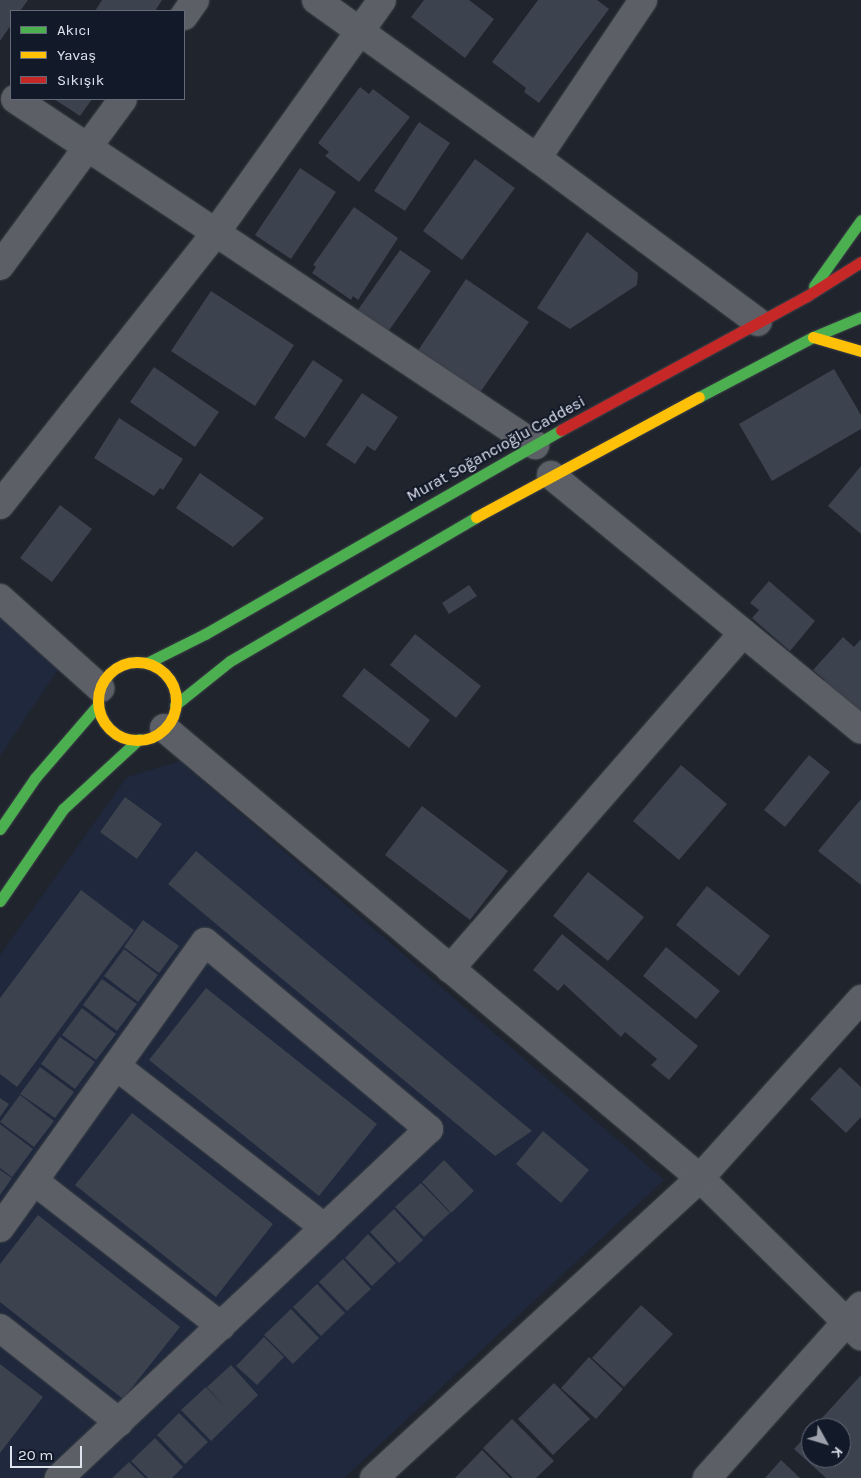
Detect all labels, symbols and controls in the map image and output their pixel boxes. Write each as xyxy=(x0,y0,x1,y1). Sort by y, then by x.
legend xyxy=(10,10,185,100)
text: Akıcı xyxy=(57,21,91,39)
text: Yavaş xyxy=(57,46,96,64)
text: Sıkışık xyxy=(57,71,104,89)
street label: Murat Soğancıoğlu Caddesi xyxy=(403,392,589,506)
north arrow xyxy=(801,1418,851,1468)
scale bar xyxy=(12,1436,85,1468)
text: K xyxy=(828,1443,847,1461)
text: 20 m xyxy=(18,1446,53,1464)

